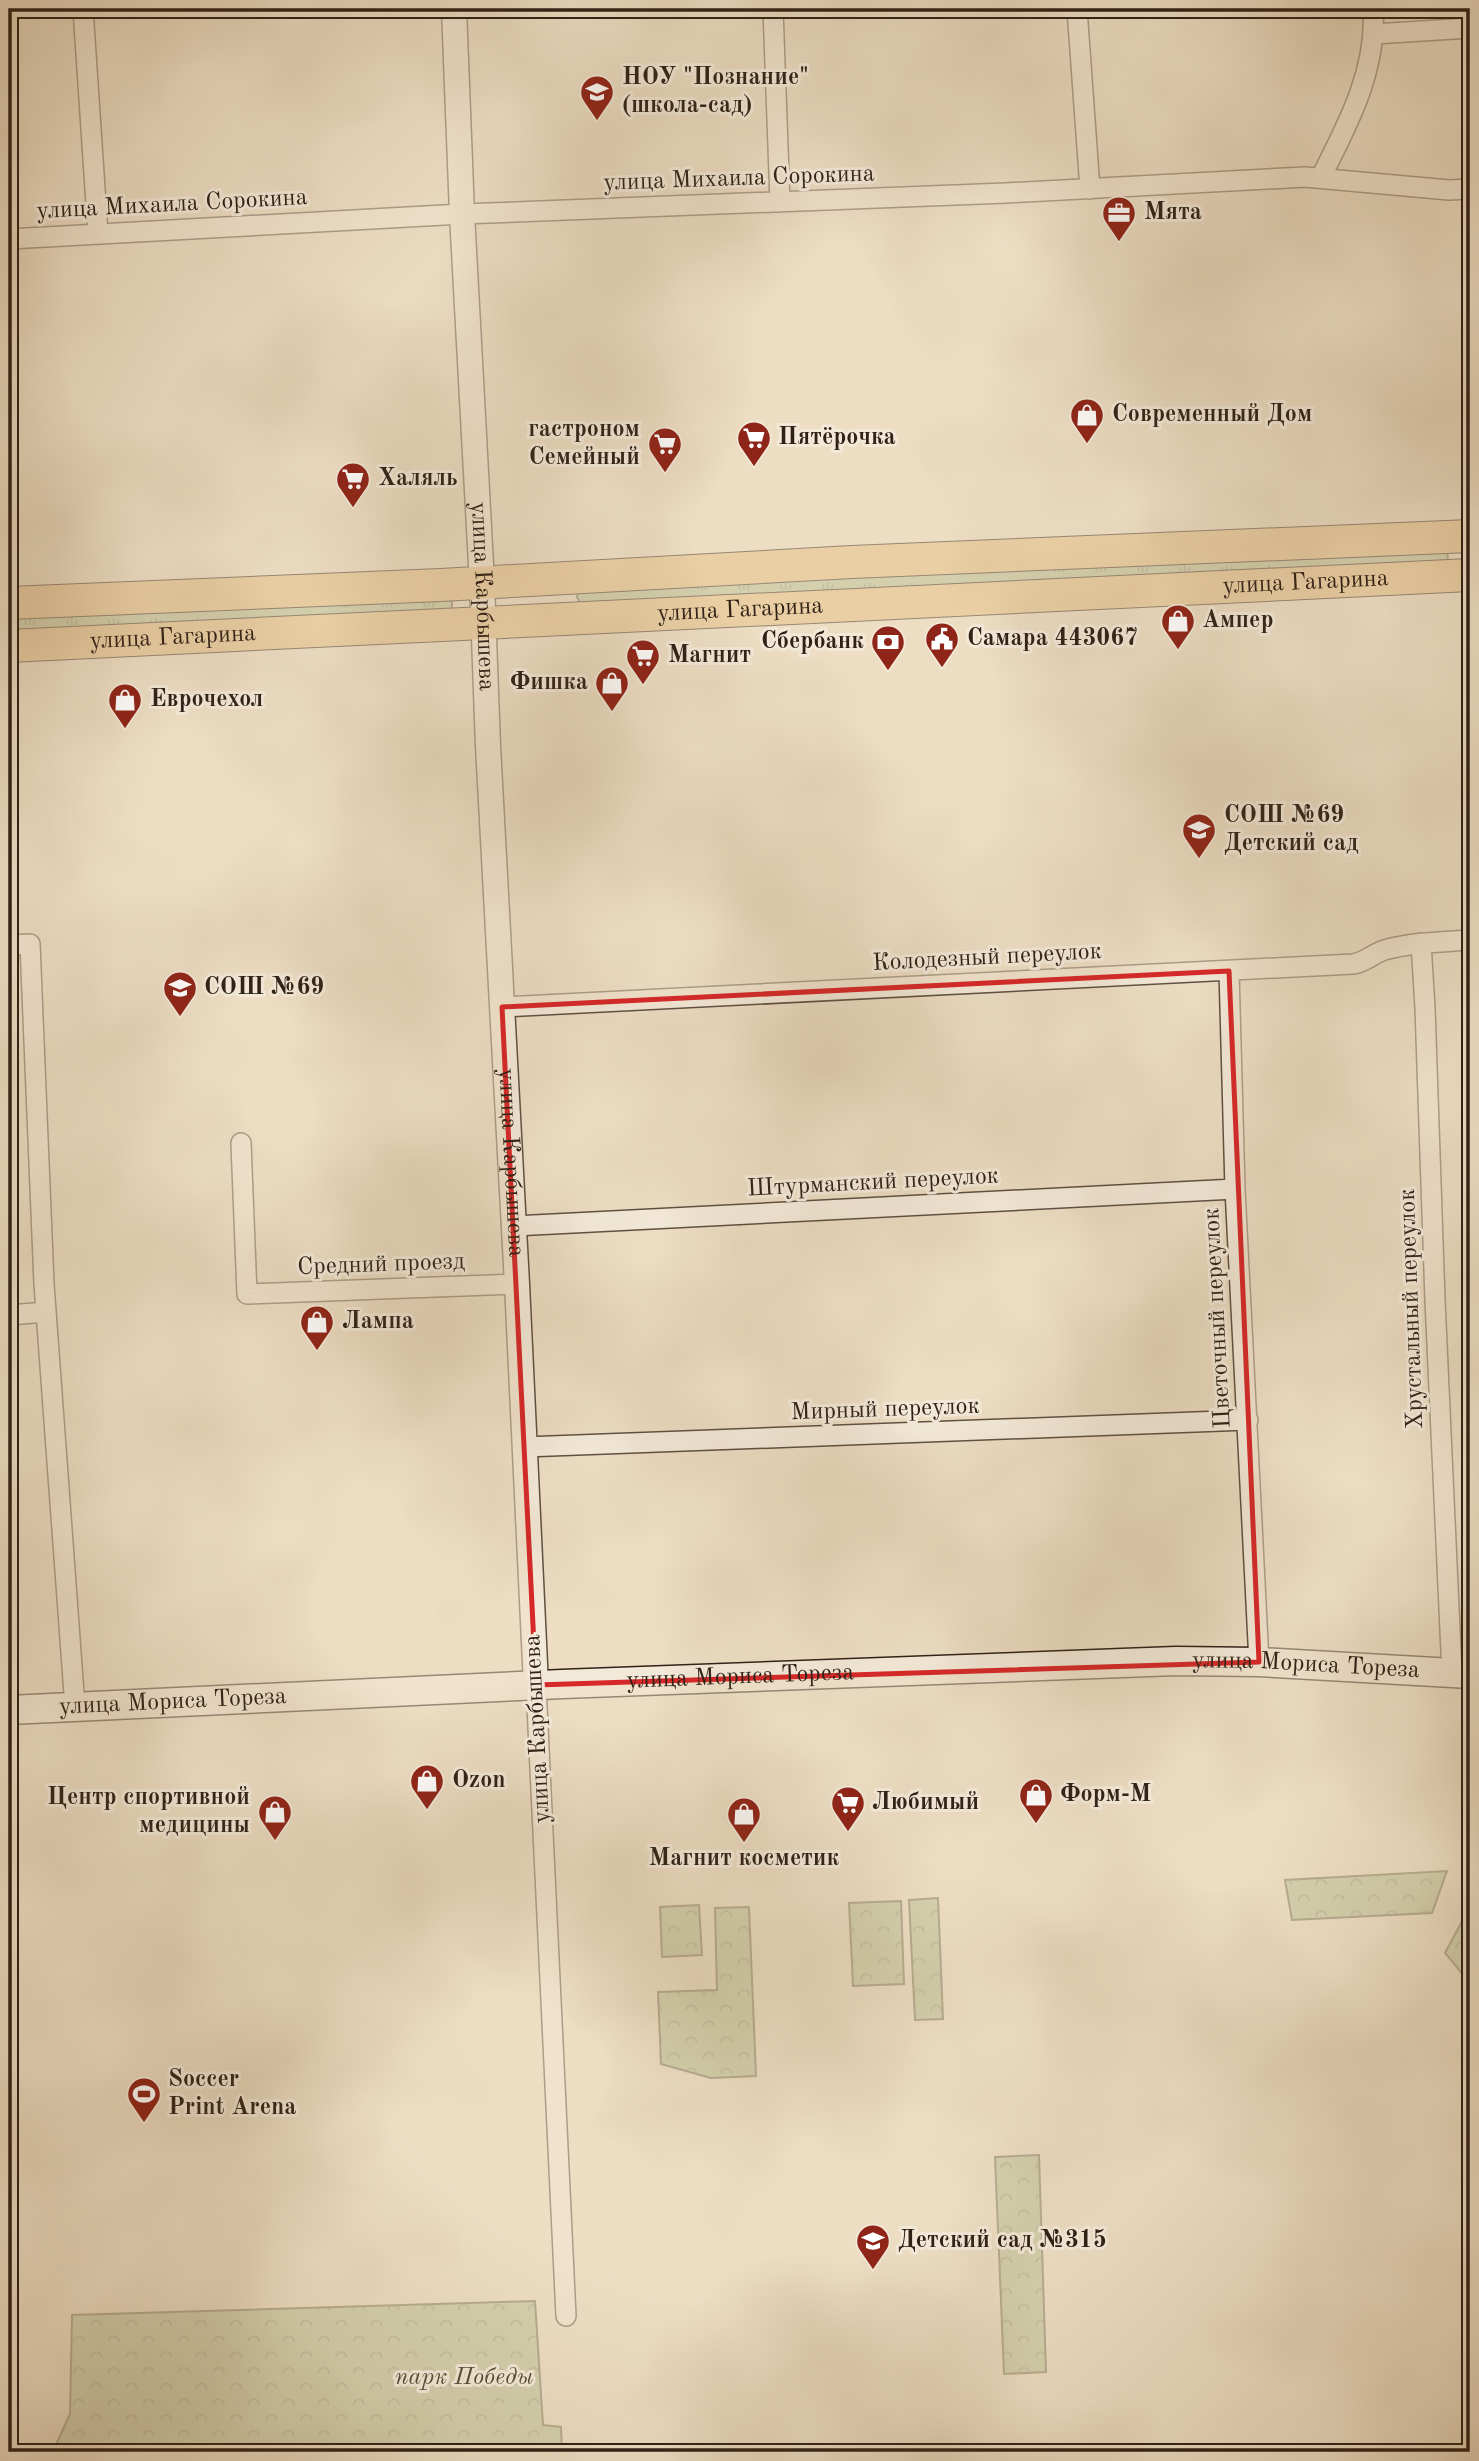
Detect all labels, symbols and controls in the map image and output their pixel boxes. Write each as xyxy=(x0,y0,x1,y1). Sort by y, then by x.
place label: НОУ "Познание" (школа-сад) xyxy=(622,66,809,118)
school or university icon: НОУ "Познание" (школа-сад) xyxy=(578,73,616,122)
street label: улица Михаила Сорокина xyxy=(603,162,875,196)
street label: улица Михаила Сорокина xyxy=(36,186,308,224)
office icon: Мята xyxy=(1100,194,1138,243)
place label: Мята xyxy=(1144,201,1202,225)
shop icon: Современный Дом xyxy=(1068,396,1106,445)
place label: Современный Дом xyxy=(1112,403,1312,427)
place label: гастроном Семейный xyxy=(528,418,640,470)
supermarket icon: Пятёрочка xyxy=(735,419,773,468)
supermarket icon: гастроном Семейный xyxy=(646,425,684,474)
place label: Пятёрочка xyxy=(778,426,896,450)
supermarket icon: Халяль xyxy=(334,460,372,509)
place label: Халяль xyxy=(378,467,458,491)
street label: улица Карбышева xyxy=(466,501,498,691)
street label: улица Гагарина xyxy=(1222,567,1389,599)
street label: улица Гагарина xyxy=(657,594,824,626)
shop icon: Ампер xyxy=(1159,602,1197,651)
place label: Ампер xyxy=(1202,609,1273,633)
public building icon: Самара 443067 xyxy=(923,620,961,669)
street label: улица Гагарина xyxy=(89,622,257,654)
bank icon: Сбербанк xyxy=(869,623,907,672)
place label: Самара 443067 xyxy=(967,627,1138,651)
place label: Сбербанк xyxy=(761,630,864,654)
supermarket icon: Магнит xyxy=(624,637,662,686)
place label: Магнит xyxy=(668,644,751,668)
shop icon: Фишка xyxy=(593,664,631,713)
place label: Фишка xyxy=(510,671,588,695)
shop icon: Еврочехол xyxy=(106,681,144,730)
place label: Еврочехол xyxy=(150,688,263,712)
place label: СОШ №69 Детский сад xyxy=(1224,804,1359,856)
school or university icon: СОШ №69 Детский сад xyxy=(1180,811,1218,860)
street label: Колодезный переулок xyxy=(872,940,1102,976)
school or university icon: СОШ №69 xyxy=(161,969,199,1018)
place label: СОШ №69 xyxy=(204,976,324,1000)
street label: улица Карбышева xyxy=(493,1067,528,1258)
street label: Штурманский переулок xyxy=(747,1164,999,1202)
street label: Хрустальный переулок xyxy=(1396,1188,1428,1430)
street label: Цветочный переулок xyxy=(1200,1207,1236,1429)
street label: Средний проезд xyxy=(297,1250,465,1280)
shop icon: Лампа xyxy=(298,1303,336,1352)
place label: Лампа xyxy=(342,1310,414,1334)
street label: Мирный переулок xyxy=(790,1395,980,1425)
street label: улица Карбышева xyxy=(521,1634,555,1824)
street label: улица Мориса Тореза xyxy=(1192,1649,1420,1683)
street label: улица Мориса Тореза xyxy=(626,1661,855,1694)
street label: улица Мориса Тореза xyxy=(58,1685,287,1720)
shop icon: Ozon xyxy=(408,1762,446,1811)
place label: Ozon xyxy=(452,1769,506,1793)
shop icon: Форм-М xyxy=(1017,1776,1055,1825)
place label: Форм-М xyxy=(1060,1783,1151,1807)
supermarket icon: Любимый xyxy=(829,1784,867,1833)
place label: Центр спортивной медицины xyxy=(47,1786,250,1838)
place label: Любимый xyxy=(872,1791,979,1815)
shop icon: Центр спортивной медицины xyxy=(256,1793,294,1842)
shop icon: Магнит косметик xyxy=(725,1795,763,1844)
place label: Магнит косметик xyxy=(649,1847,840,1871)
place label: Soccer Print Arena xyxy=(168,2068,297,2120)
sports icon: Soccer Print Arena xyxy=(125,2075,163,2124)
school or university icon: Детский сад №315 xyxy=(854,2222,892,2271)
place label: Детский сад №315 xyxy=(898,2228,1107,2253)
park label: парк Победы xyxy=(395,2366,533,2390)

